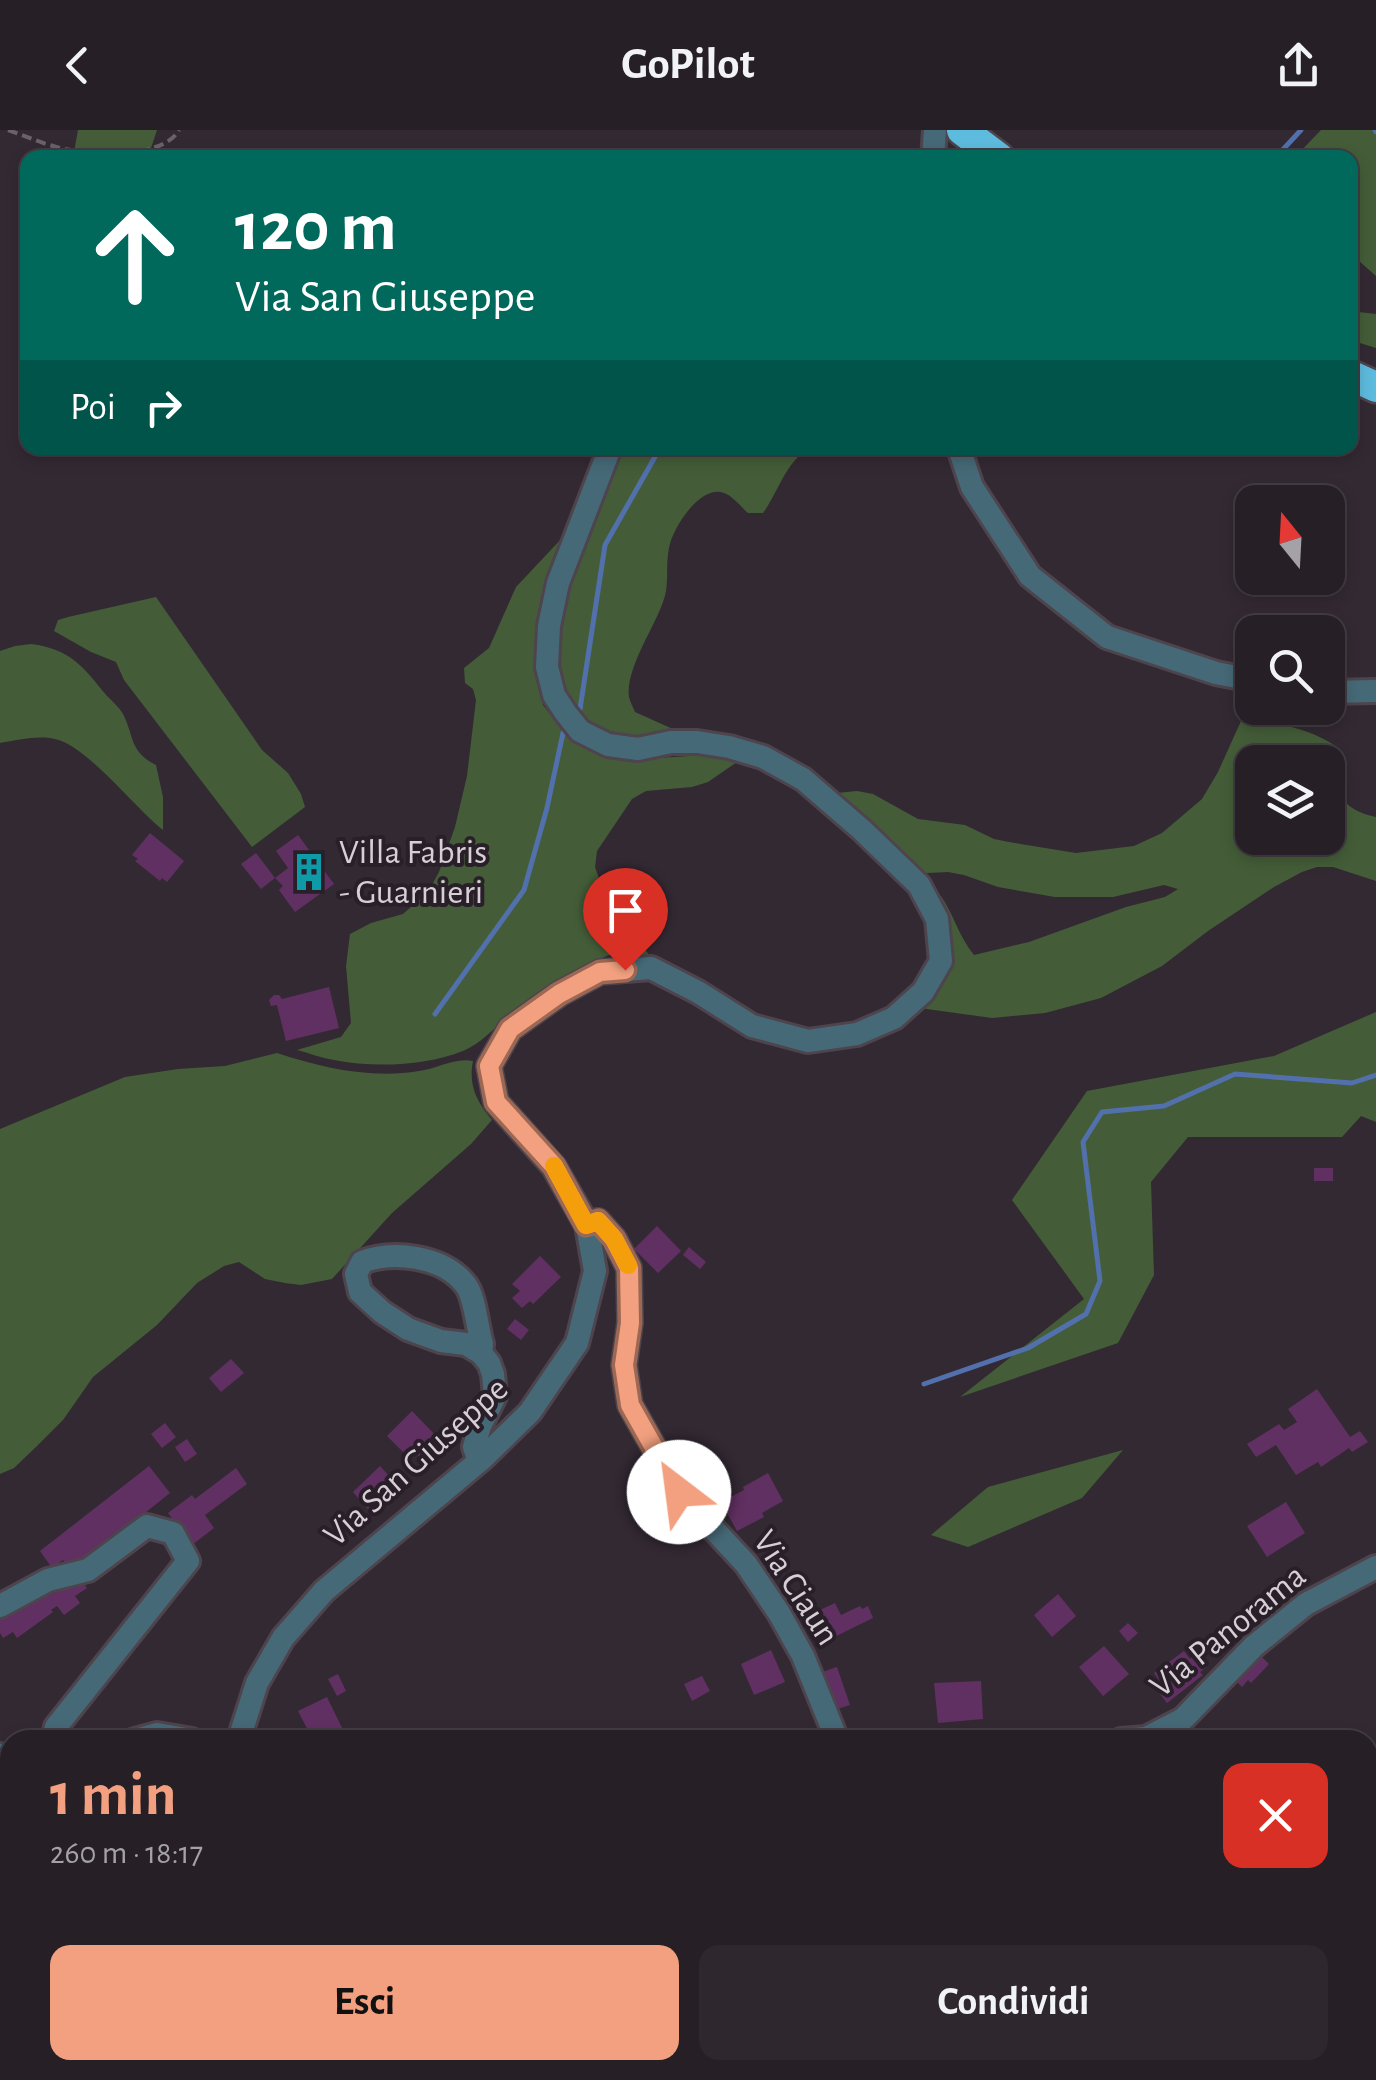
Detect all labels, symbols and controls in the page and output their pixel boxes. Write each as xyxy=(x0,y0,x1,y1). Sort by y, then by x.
icon: back xyxy=(50,38,105,93)
icon: share xyxy=(1271,38,1326,93)
text: GoPilot xyxy=(621,42,755,87)
icon: ahead xyxy=(70,190,200,320)
text: 120 m xyxy=(235,193,397,263)
text: Via San Giuseppe xyxy=(235,275,536,320)
icon: right xyxy=(136,380,191,435)
text: Poi xyxy=(70,389,116,427)
north arrow xyxy=(1235,485,1345,595)
map controls xyxy=(1235,485,1345,855)
button: search xyxy=(1235,615,1345,725)
button: layers xyxy=(1235,745,1345,855)
place label: Villa Fabris - Guarnieri xyxy=(339,835,487,910)
building icon: Villa Fabris - Guarnieri xyxy=(288,851,330,893)
pin xyxy=(583,868,668,971)
icon: arrive xyxy=(598,883,653,938)
street label: Via San Giuseppe xyxy=(317,1371,515,1553)
position arrow xyxy=(627,1440,731,1544)
street label: Via Ciaun xyxy=(746,1525,846,1651)
street label: Via Panorama xyxy=(1144,1558,1312,1704)
button: close xyxy=(1223,1763,1328,1868)
text: 1 min xyxy=(50,1766,176,1826)
text: 260 m · 18:17 xyxy=(50,1837,203,1869)
button: Esci xyxy=(50,1945,679,2060)
button: Condividi xyxy=(699,1945,1328,2060)

